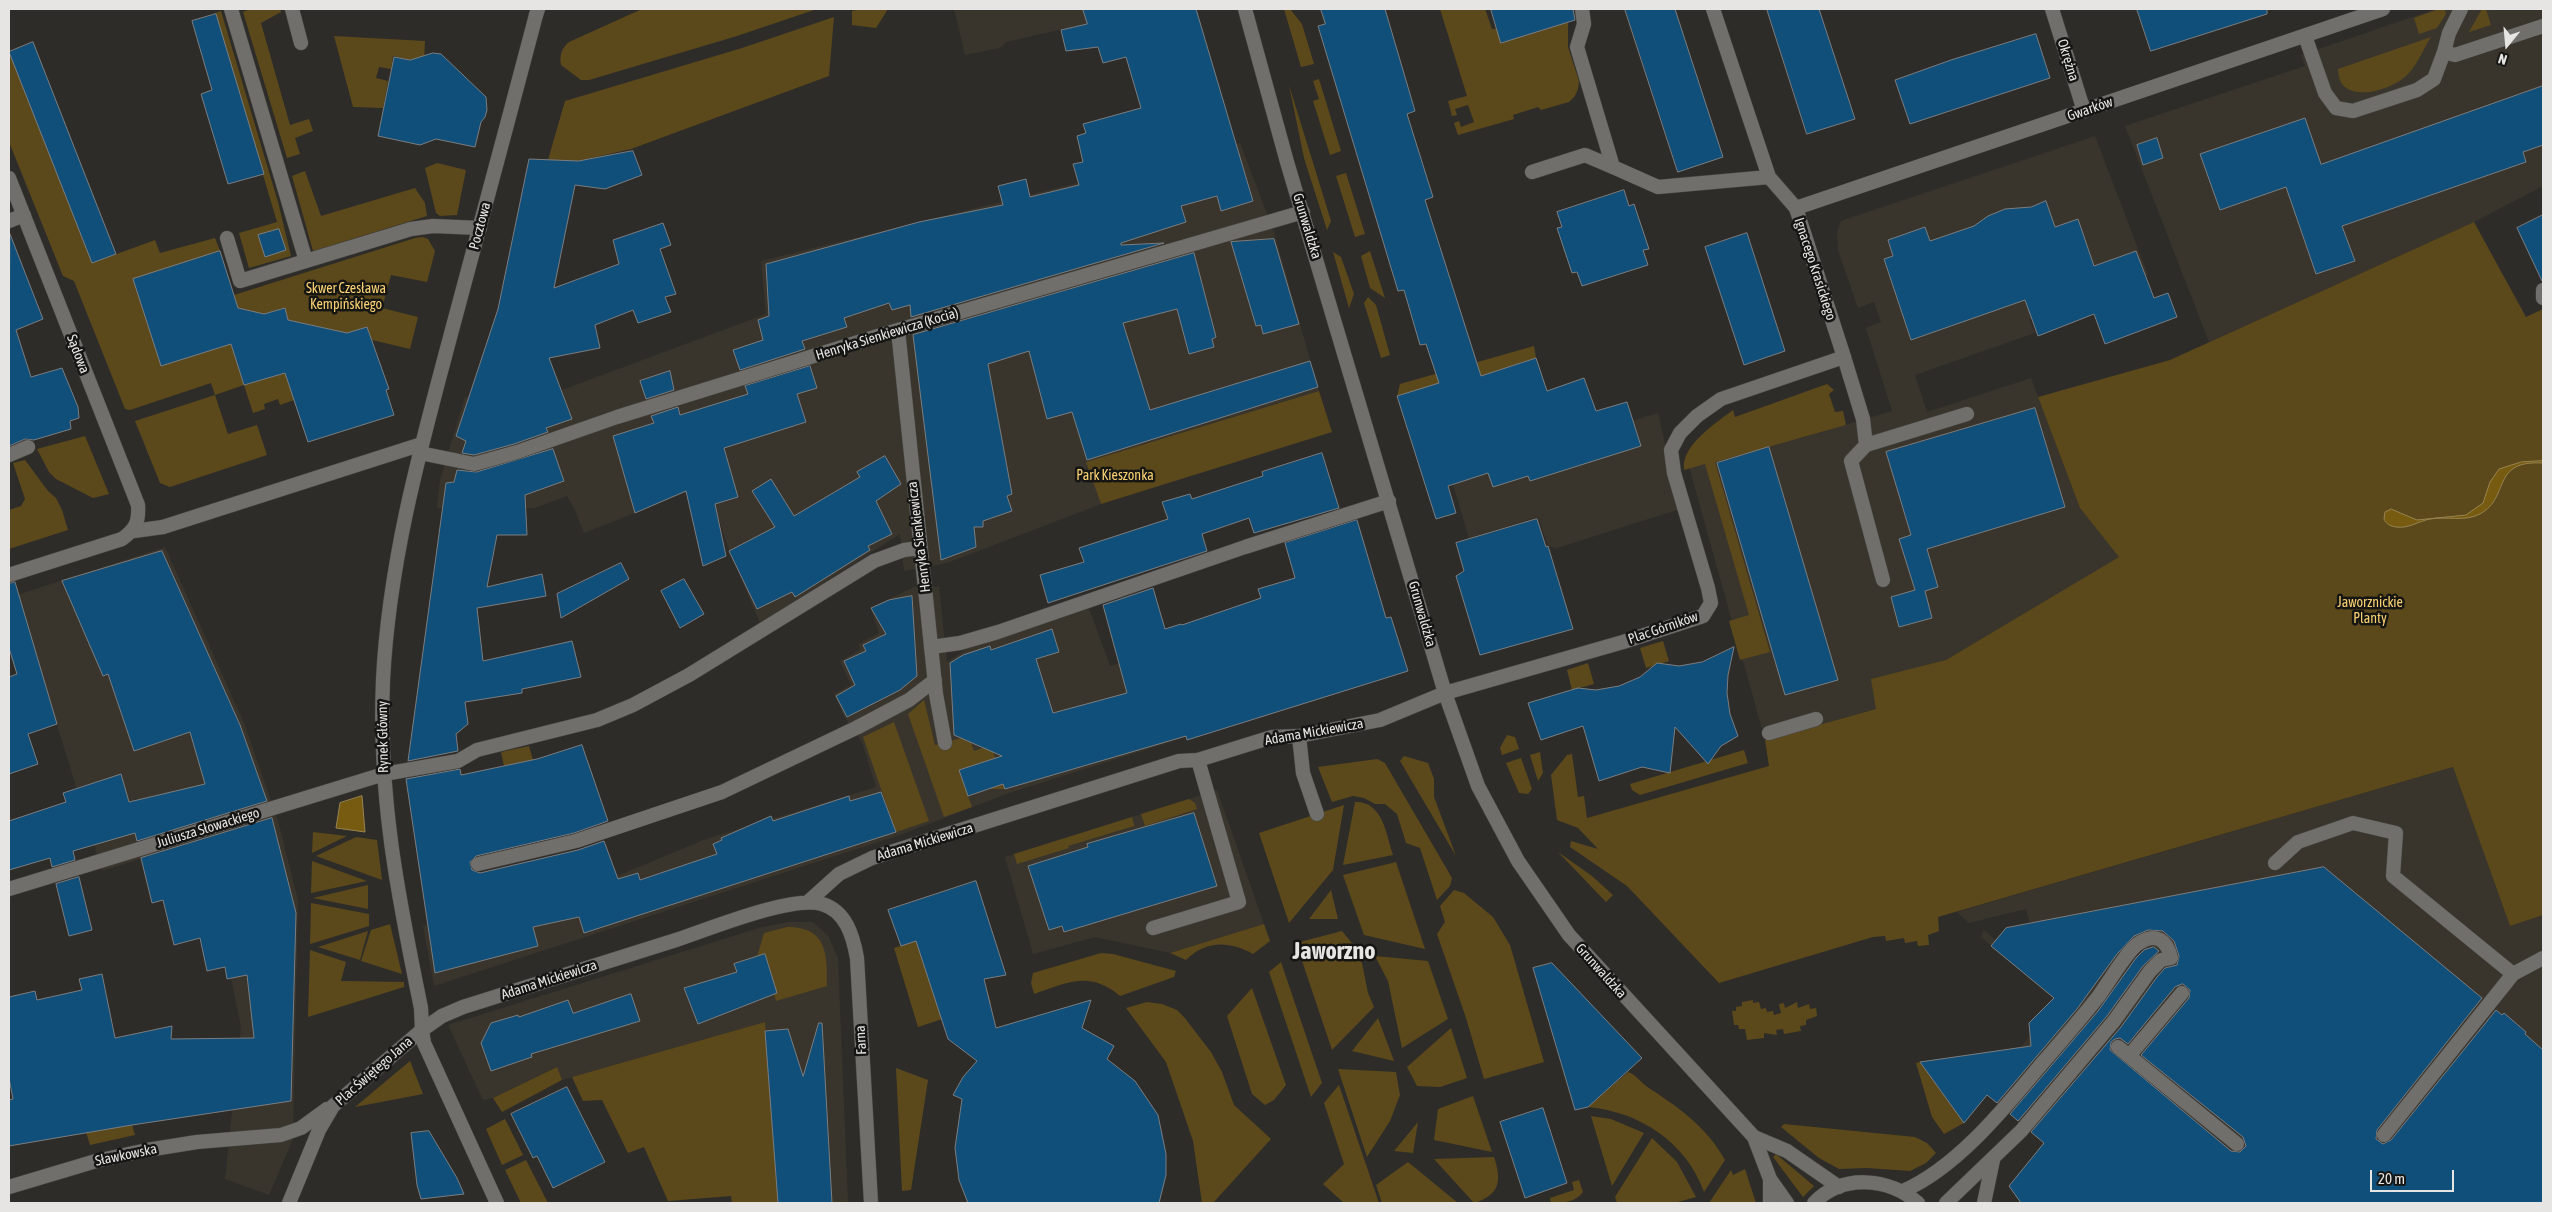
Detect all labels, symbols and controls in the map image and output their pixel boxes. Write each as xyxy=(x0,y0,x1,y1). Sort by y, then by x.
north arrow xyxy=(2482,20,2532,70)
street label: Okrężna xyxy=(2054,37,2082,83)
text: N xyxy=(2496,50,2509,68)
street label: Gwarków xyxy=(2065,93,2115,125)
street label: Grunwaldzka xyxy=(1289,191,1325,261)
street label: Pocztowa xyxy=(466,200,494,252)
street label: Ignacego Krasickiego xyxy=(1791,216,1839,322)
park label: Skwer Czesława Kempińskiego xyxy=(306,281,386,314)
street label: Henryka Sienkiewicza (Kocia) xyxy=(814,304,960,364)
street label: Sądowa xyxy=(63,332,93,376)
park label: Park Kieszonka xyxy=(1076,468,1154,484)
street label: Henryka Sienkiewicza xyxy=(904,481,934,593)
street label: Grunwaldzka xyxy=(1405,579,1439,649)
park label: Jaworznickie Planty xyxy=(2337,595,2403,628)
street label: Plac Górników xyxy=(1626,608,1700,648)
street label: Rynek Główny xyxy=(374,701,392,773)
street label: Adama Mickiewicza xyxy=(1263,715,1365,749)
street label: Juliusza Słowackiego xyxy=(154,804,262,852)
street label: Adama Mickiewicza xyxy=(875,819,975,865)
district label: Jaworzno xyxy=(1293,937,1375,965)
street label: Grunwaldzka xyxy=(1572,940,1630,1002)
street label: Adama Mickiewicza xyxy=(499,957,599,1003)
street label: Farna xyxy=(852,1025,870,1055)
street label: Plac Świętego Jana xyxy=(332,1033,416,1109)
street label: Sławkowska xyxy=(94,1140,158,1170)
scale bar xyxy=(2372,1160,2456,1192)
text: 20 m xyxy=(2378,1170,2405,1187)

